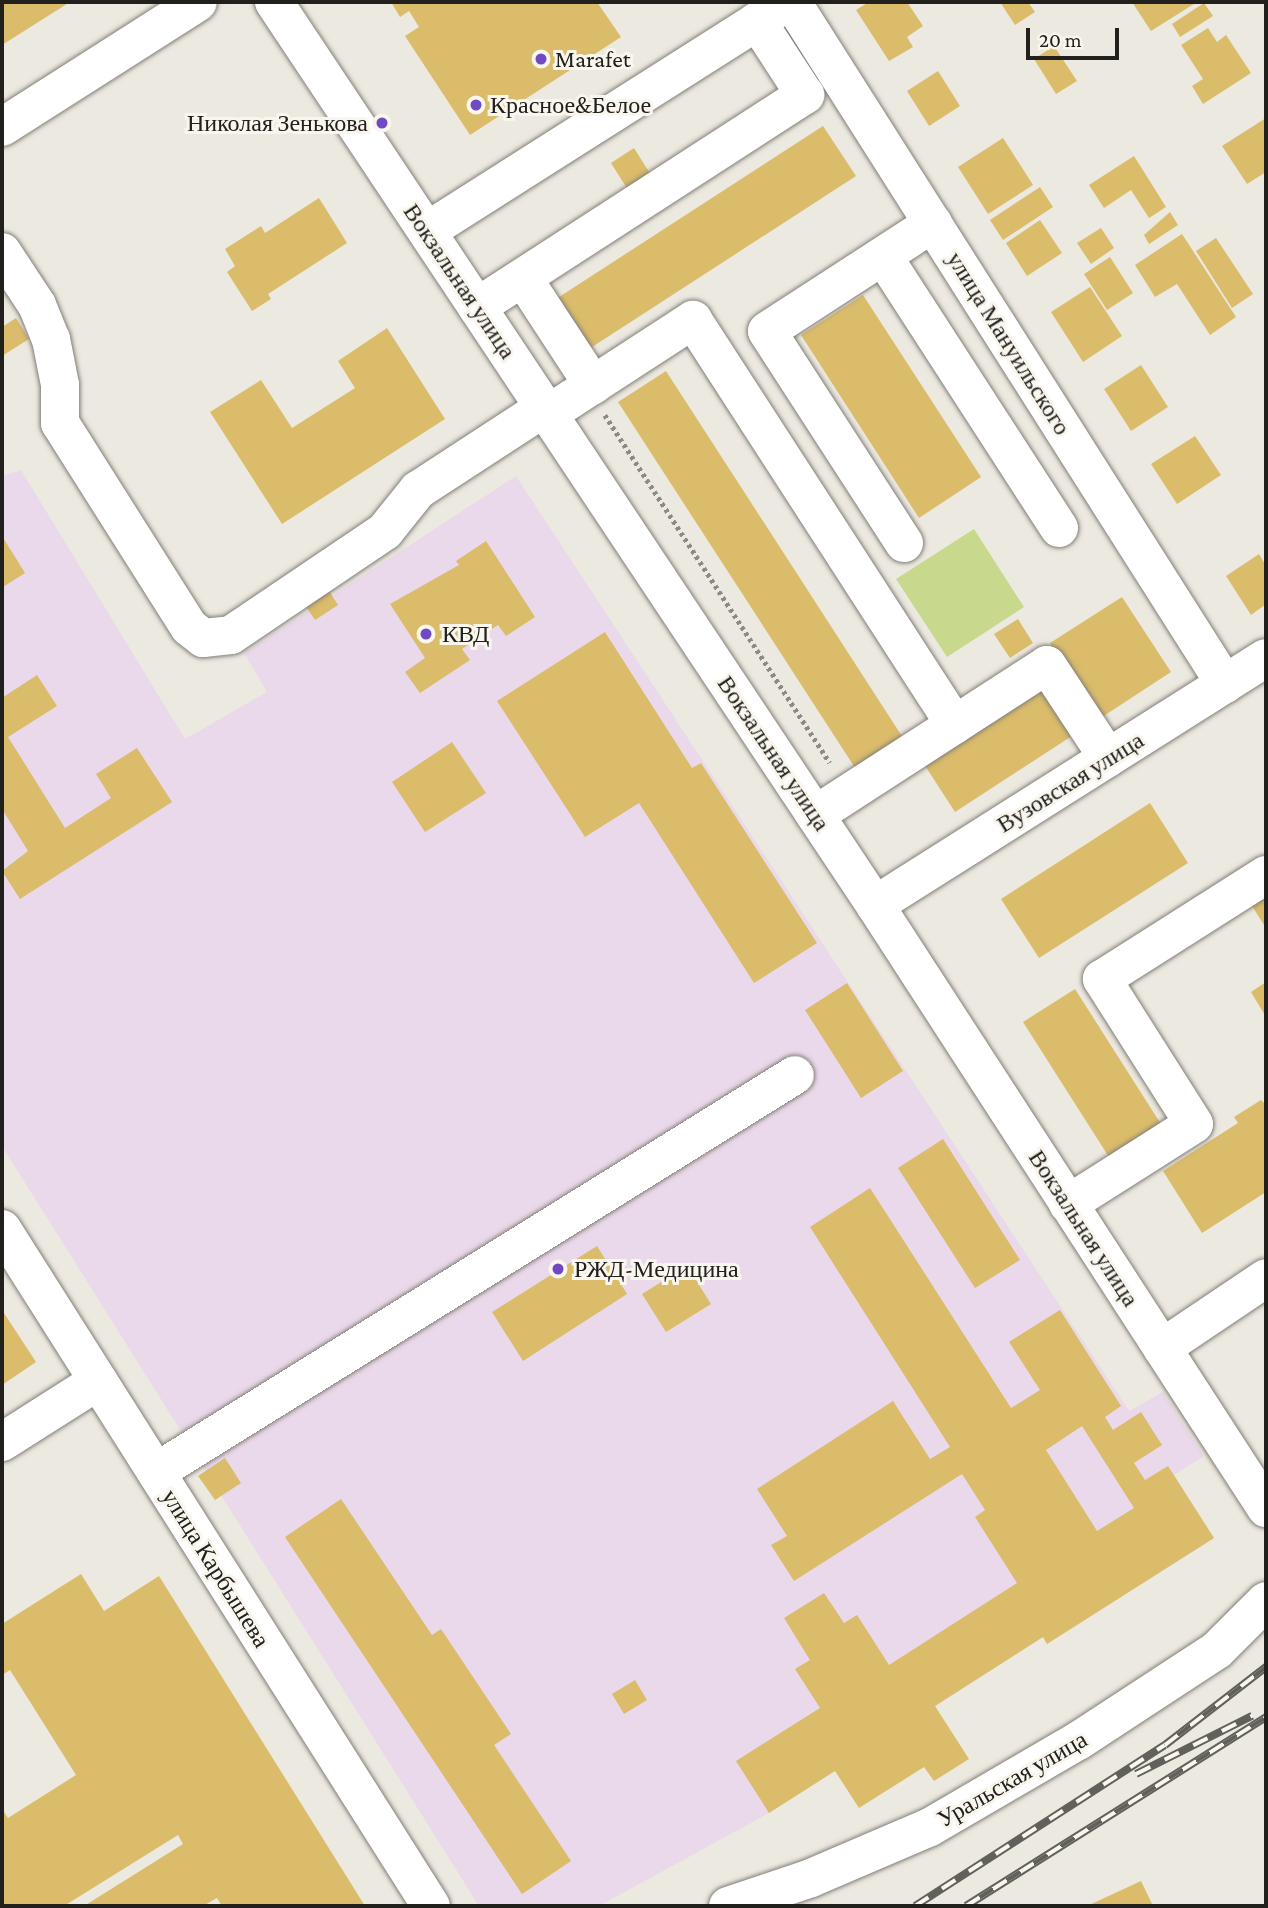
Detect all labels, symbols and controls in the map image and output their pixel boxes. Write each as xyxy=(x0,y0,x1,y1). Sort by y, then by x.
scale bar xyxy=(1030,14,1123,58)
text: 20 m xyxy=(1039,28,1082,52)
place label: Marafet xyxy=(555,45,631,73)
marker: Marafet xyxy=(533,51,549,67)
place label: Красное&Белое xyxy=(490,91,651,119)
marker: Красное&Белое xyxy=(468,97,484,113)
place label: Николая Зенькова xyxy=(187,109,368,137)
marker: Николая Зенькова xyxy=(374,115,390,131)
street label: Вокзальная улица xyxy=(397,198,523,364)
street label: улица Мануильского xyxy=(941,246,1077,440)
place label: КВД xyxy=(442,620,489,648)
marker: КВД xyxy=(416,624,436,644)
street label: Вокзальная улица xyxy=(711,670,837,836)
street label: Вузовская улица xyxy=(991,725,1149,839)
street label: Вокзальная улица xyxy=(1023,1144,1145,1312)
place label: РЖД-Медицина xyxy=(574,1255,739,1283)
marker: РЖД-Медицина xyxy=(548,1259,568,1279)
street label: улица Карбышева xyxy=(156,1484,276,1652)
street label: Уральская улица xyxy=(932,1725,1092,1833)

